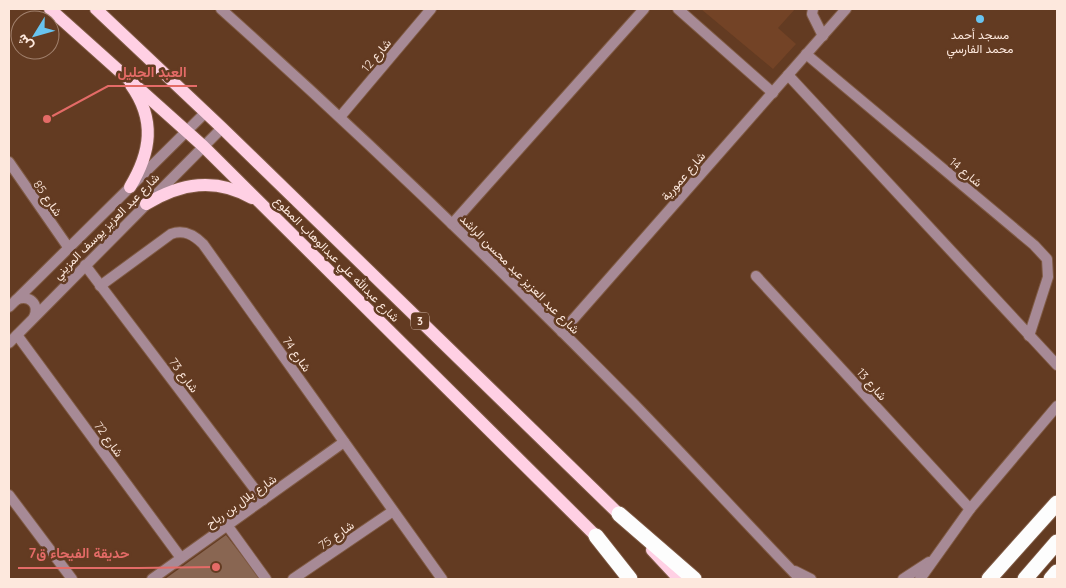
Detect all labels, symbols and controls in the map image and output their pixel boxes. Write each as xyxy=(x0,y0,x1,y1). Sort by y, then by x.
north arrow xyxy=(10,10,60,60)
marker: مسجد أحمد محمد الفارسي xyxy=(974,13,986,25)
place label: مسجد أحمد محمد الفارسي xyxy=(947,27,1013,59)
text: ش xyxy=(12,31,37,55)
street label: شارع 12 xyxy=(358,35,396,76)
callout: العبد الجليل xyxy=(108,57,197,86)
text: العبد الجليل xyxy=(117,63,187,81)
street label: شارع عمورية xyxy=(658,148,710,205)
street label: شارع 14 xyxy=(945,154,985,191)
street label: شارع عبد العزيز يوسف المزيني xyxy=(50,170,164,284)
street label: شارع 85 xyxy=(29,177,66,220)
street label: شارع عبدالله علي عبدالوهاب المطوع xyxy=(269,193,403,327)
street label: شارع عبد العزيز عبد محسن الراشد xyxy=(456,211,583,338)
road number: 3 xyxy=(411,312,429,330)
street label: شارع 74 xyxy=(278,334,314,376)
street label: شارع 73 xyxy=(164,355,202,397)
street label: شارع 13 xyxy=(852,365,890,405)
street label: شارع 72 xyxy=(89,418,127,461)
street label: شارع بلال بن رباح xyxy=(203,471,280,533)
street label: شارع 75 xyxy=(315,517,358,554)
callout: حديقة الفيحاء ق7 xyxy=(18,539,139,568)
text: حديقة الفيحاء ق7 xyxy=(29,544,130,562)

